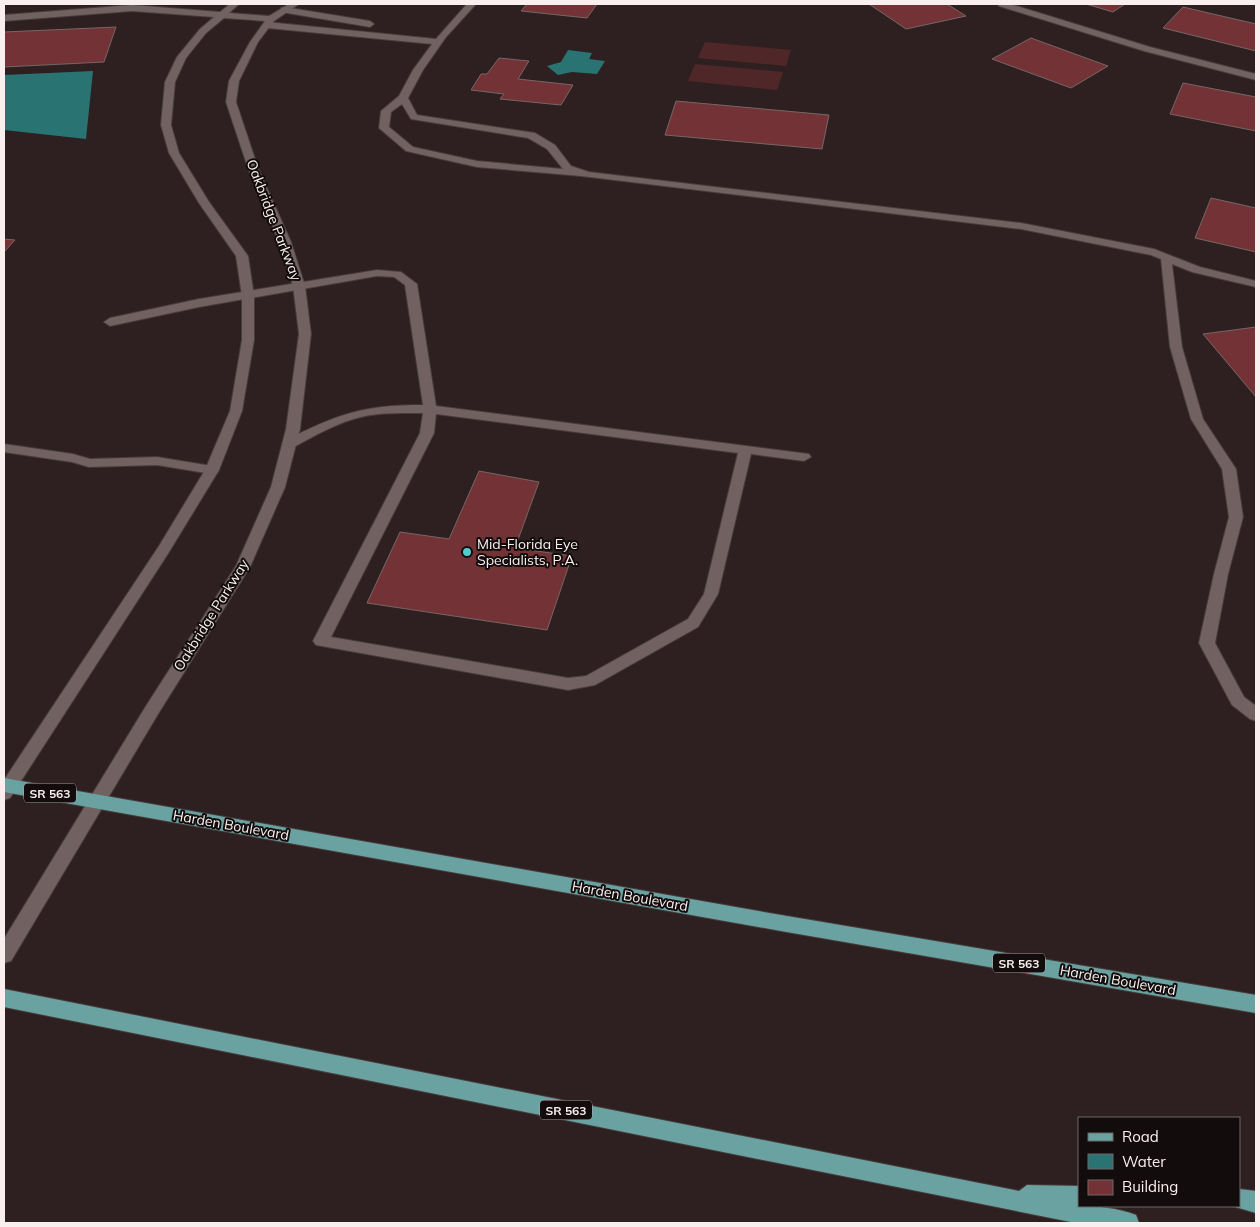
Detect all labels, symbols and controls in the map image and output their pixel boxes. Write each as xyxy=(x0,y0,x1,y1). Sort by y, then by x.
street label: Oakbridge Parkway xyxy=(243,157,306,284)
place label: Mid-Florida Eye Specialists, P.A. xyxy=(477,535,578,569)
marker: Mid-Florida Eye Specialists, P.A. xyxy=(461,546,473,558)
street label: Oakbridge Parkway xyxy=(169,555,253,674)
road number: SR 563 xyxy=(24,784,76,802)
street label: Harden Boulevard xyxy=(172,806,290,844)
street label: Harden Boulevard xyxy=(571,877,689,915)
road number: SR 563 xyxy=(993,954,1045,972)
street label: Harden Boulevard xyxy=(1059,961,1177,999)
road number: SR 563 xyxy=(540,1100,592,1120)
legend xyxy=(1078,1117,1240,1207)
text: Road xyxy=(1122,1127,1159,1146)
text: Water xyxy=(1122,1152,1166,1171)
text: Building xyxy=(1122,1177,1178,1196)

